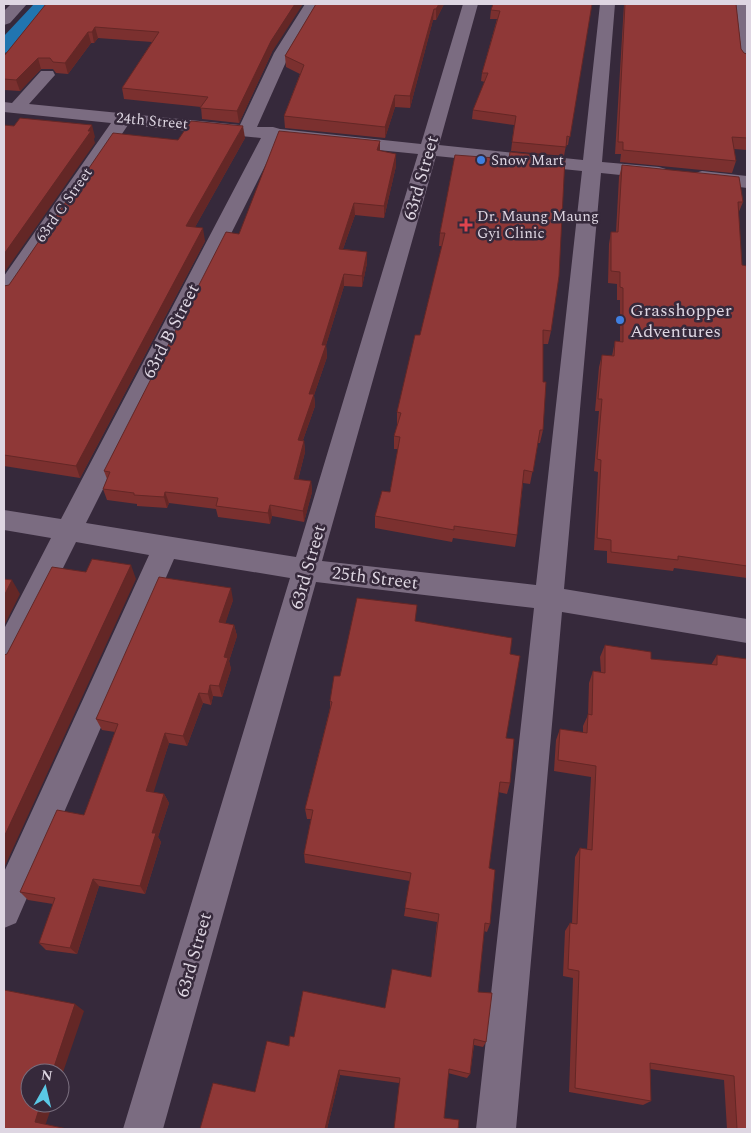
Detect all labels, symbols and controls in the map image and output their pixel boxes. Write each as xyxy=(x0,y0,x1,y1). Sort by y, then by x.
street label: 24th Street xyxy=(115,106,189,136)
street label: 63rd Street xyxy=(396,132,446,224)
place label: Snow Mart xyxy=(491,149,564,172)
marker: Snow Mart xyxy=(475,154,487,166)
street label: 63rd C Street xyxy=(30,163,98,247)
place label: Dr. Maung Maung Gyi Clinic xyxy=(477,205,599,245)
marker: Dr. Maung Maung Gyi Clinic xyxy=(459,218,473,232)
street label: 63rd B Street xyxy=(136,279,206,383)
place label: Grasshopper Adventures xyxy=(630,297,732,345)
marker: Grasshopper Adventures xyxy=(614,314,626,326)
street label: 63rd Street xyxy=(283,521,333,613)
street label: 25th Street xyxy=(330,559,420,597)
street label: 63rd Street xyxy=(169,909,219,1001)
north arrow xyxy=(20,1063,70,1113)
text: N xyxy=(40,1064,54,1087)

